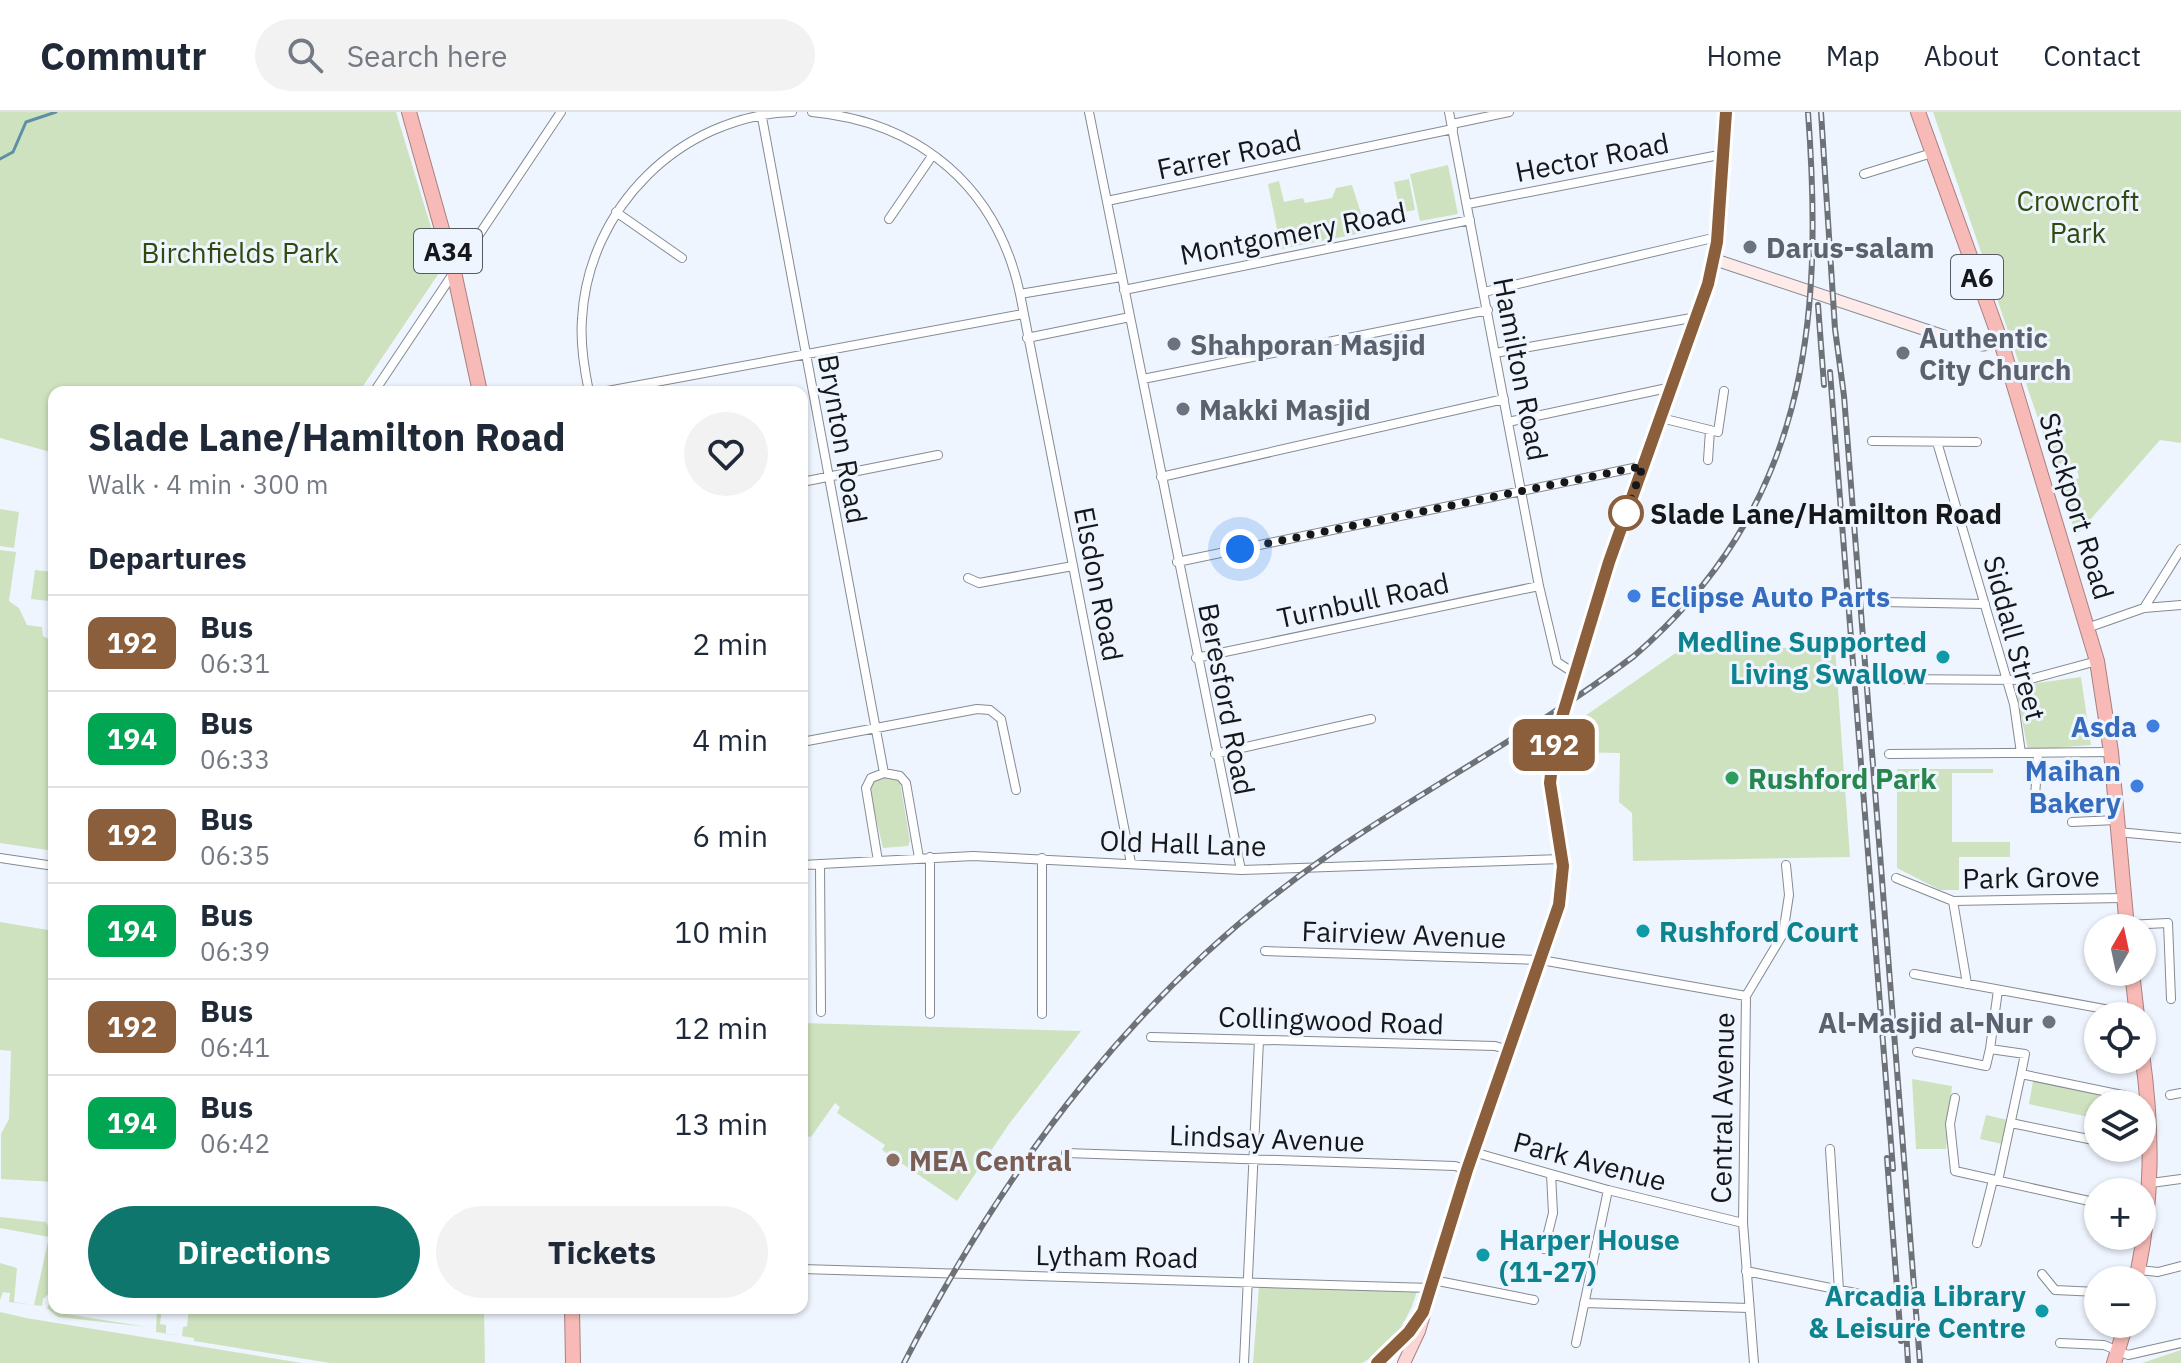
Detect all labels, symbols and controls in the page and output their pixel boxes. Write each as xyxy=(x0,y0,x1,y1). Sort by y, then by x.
search box xyxy=(255,19,815,91)
text: Commutr xyxy=(40,31,207,80)
icon: search xyxy=(283,33,327,77)
text: Search here xyxy=(347,36,508,75)
text: Home xyxy=(1706,37,1782,74)
text: Map xyxy=(1826,37,1880,74)
text: About xyxy=(1924,37,1999,74)
text: Contact xyxy=(2043,37,2141,74)
street label: Farrer Road xyxy=(1153,121,1305,187)
street label: Hector Road xyxy=(1512,124,1672,190)
park label: Crowcroft Park xyxy=(2016,182,2140,251)
street label: Montgomery Road xyxy=(1177,193,1409,273)
road number: A34 xyxy=(414,229,482,273)
place label: Darus-salam xyxy=(1766,229,1934,266)
park label: Birchfields Park xyxy=(141,234,339,271)
marker: Darus-salam xyxy=(1741,238,1759,256)
road number: A6 xyxy=(1951,255,2003,299)
street label: Hamilton Road xyxy=(1485,274,1557,464)
place label: Authentic City Church xyxy=(1919,319,2071,388)
place label: Shahporan Masjid xyxy=(1190,326,1426,363)
marker: Shahporan Masjid xyxy=(1165,335,1183,353)
marker: Authentic City Church xyxy=(1894,344,1912,362)
street label: Brynton Road xyxy=(810,352,876,526)
place label: Makki Masjid xyxy=(1199,391,1371,428)
marker: Makki Masjid xyxy=(1174,400,1192,418)
street label: Stockport Road xyxy=(2031,408,2123,604)
text: Slade Lane/Hamilton Road xyxy=(88,412,566,461)
button: heart xyxy=(684,412,768,496)
text: Walk · 4 min · 300 m xyxy=(88,467,328,501)
place label: Slade Lane/Hamilton Road xyxy=(1650,495,2002,532)
marker: Slade Lane/Hamilton Road xyxy=(1609,496,1643,530)
street label: Elsdon Road xyxy=(1066,504,1132,664)
your location xyxy=(1220,529,1260,569)
text: Departures xyxy=(88,538,247,577)
street label: Siddall Street xyxy=(1975,551,2055,725)
street label: Turnbull Road xyxy=(1274,564,1452,636)
place label: Eclipse Auto Parts xyxy=(1650,578,1890,615)
marker: Eclipse Auto Parts xyxy=(1625,587,1643,605)
street label: Beresford Road xyxy=(1190,600,1264,798)
text: Bus xyxy=(200,607,253,646)
place label: Medline Supported Living Swallow xyxy=(1677,623,1927,692)
text: 192 xyxy=(107,624,157,661)
text: 2 min xyxy=(692,624,768,663)
text: 06:31 xyxy=(200,646,270,680)
marker: Medline Supported Living Swallow xyxy=(1934,648,1952,666)
text: Bus xyxy=(200,703,253,742)
place label: Asda xyxy=(2071,708,2137,745)
marker: Asda xyxy=(2144,717,2162,735)
line badge: 192 xyxy=(1508,719,1600,771)
text: 194 xyxy=(107,720,157,757)
text: 4 min xyxy=(692,720,768,759)
text: 192 xyxy=(1529,726,1579,763)
text: 06:33 xyxy=(200,742,270,776)
place label: Maihan Bakery xyxy=(2025,752,2121,821)
place label: Rushford Park xyxy=(1748,760,1937,797)
marker: Rushford Park xyxy=(1723,769,1741,787)
marker: Maihan Bakery xyxy=(2128,777,2146,795)
text: Bus xyxy=(200,799,253,838)
text: 192 xyxy=(107,816,157,853)
text: 6 min xyxy=(692,816,768,855)
street label: Old Hall Lane xyxy=(1099,822,1267,864)
text: 06:35 xyxy=(200,838,270,872)
street label: Park Grove xyxy=(1962,857,2100,897)
text: Bus xyxy=(200,895,253,934)
text: 194 xyxy=(107,912,157,949)
text: 10 min xyxy=(674,912,768,951)
street label: Fairview Avenue xyxy=(1301,912,1507,956)
place label: Rushford Court xyxy=(1659,913,1859,950)
north arrow xyxy=(2084,914,2156,986)
map controls xyxy=(2084,914,2156,1338)
marker: Rushford Court xyxy=(1634,922,1652,940)
text: 06:39 xyxy=(200,934,270,968)
text: Bus xyxy=(200,991,253,1030)
street label: Collingwood Road xyxy=(1217,998,1445,1042)
button: locate xyxy=(2084,1002,2156,1074)
place label: Al-Masjid al-Nur xyxy=(1818,1004,2033,1041)
text: 192 xyxy=(107,1008,157,1045)
text: 12 min xyxy=(674,1008,768,1047)
street label: Central Avenue xyxy=(1702,1012,1742,1204)
marker: Al-Masjid al-Nur xyxy=(2040,1013,2058,1031)
text: 06:41 xyxy=(200,1030,270,1064)
text: Bus xyxy=(200,1087,253,1126)
button: layers xyxy=(2084,1090,2156,1162)
text: 194 xyxy=(107,1104,157,1141)
text: 13 min xyxy=(674,1104,768,1143)
street label: Lindsay Avenue xyxy=(1169,1116,1365,1160)
street label: Park Avenue xyxy=(1509,1123,1671,1199)
text: 06:42 xyxy=(200,1126,270,1160)
place label: MEA Central xyxy=(909,1142,1071,1179)
marker: MEA Central xyxy=(884,1151,902,1169)
button: + xyxy=(2084,1178,2156,1250)
button: Directions xyxy=(88,1206,420,1298)
button: Tickets xyxy=(436,1206,768,1298)
place label: Harper House (11-27) xyxy=(1499,1221,1680,1290)
street label: Lytham Road xyxy=(1035,1236,1199,1276)
marker: Harper House (11-27) xyxy=(1474,1246,1492,1264)
button: − xyxy=(2084,1266,2156,1338)
place label: Arcadia Library & Leisure Centre xyxy=(1808,1277,2026,1346)
marker: Arcadia Library & Leisure Centre xyxy=(2033,1302,2051,1320)

